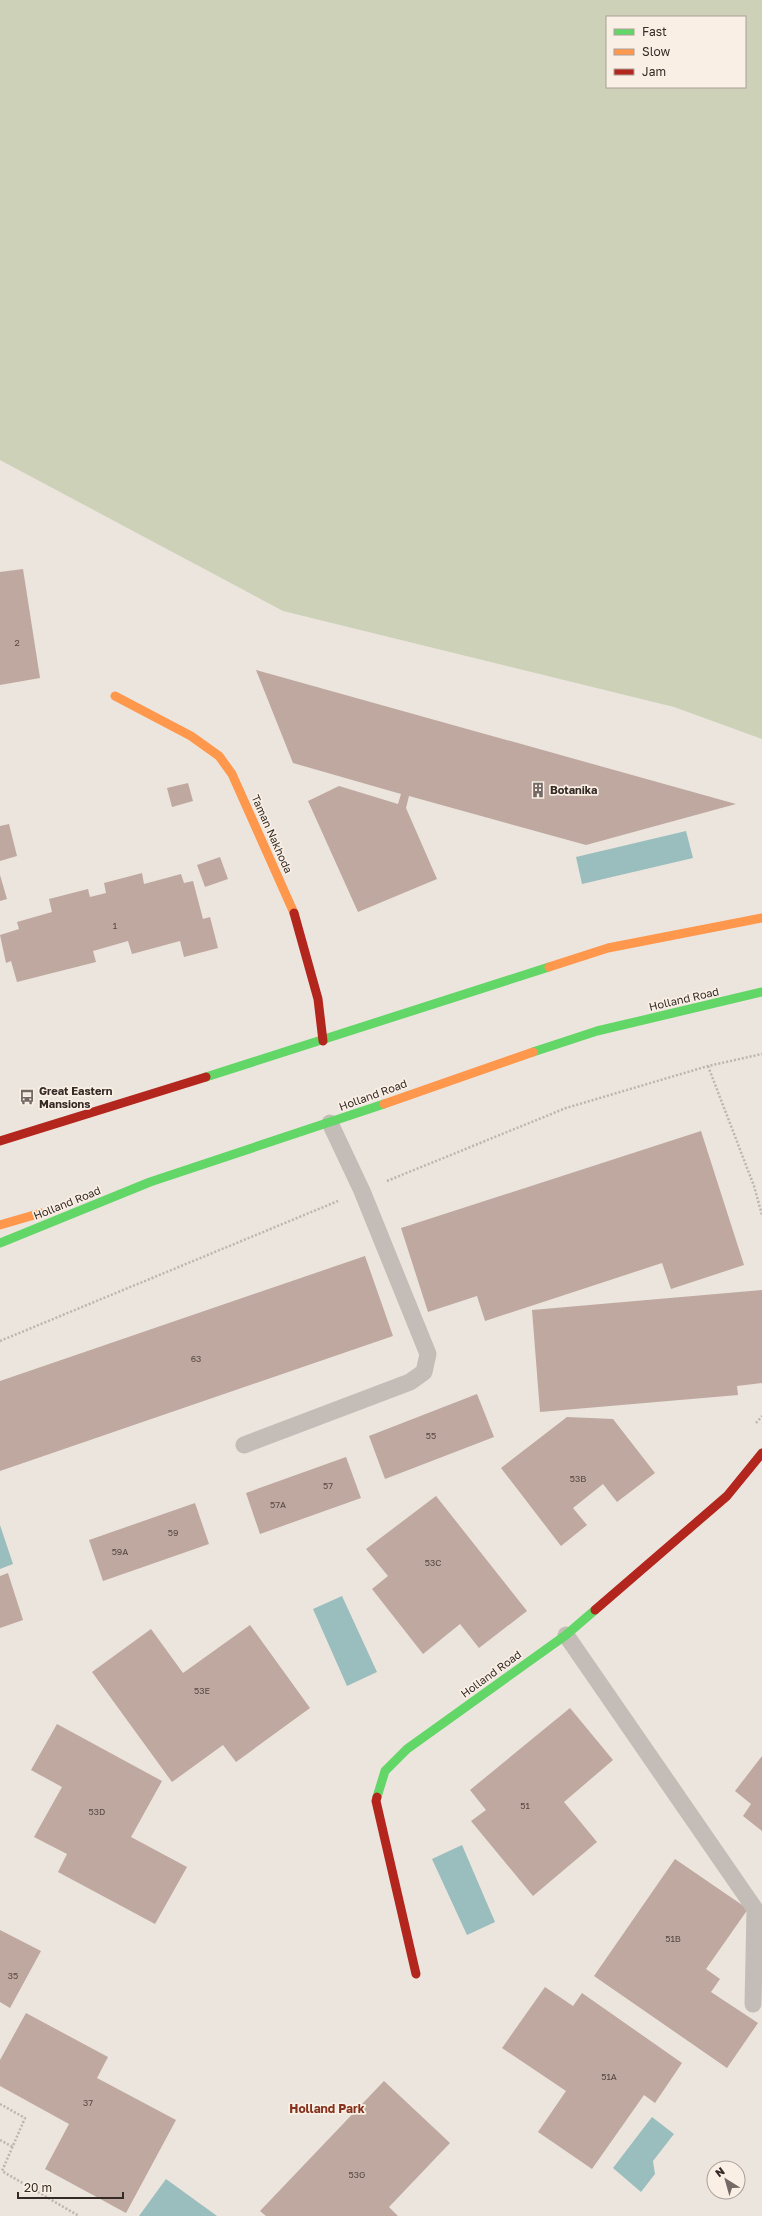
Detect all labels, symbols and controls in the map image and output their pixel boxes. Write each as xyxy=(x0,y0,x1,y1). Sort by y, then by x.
legend xyxy=(606,16,746,88)
text: Fast xyxy=(642,24,667,39)
text: Slow xyxy=(642,44,670,59)
text: Jam xyxy=(642,64,666,79)
house number: 2 xyxy=(14,637,20,648)
building icon: Botanika xyxy=(529,781,547,799)
place label: Botanika xyxy=(550,783,597,796)
street label: Taman Nakhoda xyxy=(249,792,296,875)
house number: 1 xyxy=(113,920,118,931)
street label: Holland Road xyxy=(648,984,720,1013)
street label: Holland Road xyxy=(337,1076,409,1113)
place label: Great Eastern Mansions xyxy=(39,1084,113,1110)
bus stop icon: Great Eastern Mansions xyxy=(18,1088,36,1106)
street label: Holland Road xyxy=(31,1183,102,1222)
house number: 63 xyxy=(191,1353,201,1364)
house number: 55 xyxy=(426,1430,436,1441)
house number: 53B xyxy=(570,1473,586,1484)
house number: 57 xyxy=(323,1480,333,1491)
house number: 57A xyxy=(270,1499,286,1510)
house number: 59 xyxy=(168,1527,178,1538)
house number: 59A xyxy=(112,1546,128,1557)
house number: 53C xyxy=(425,1557,441,1568)
street label: Holland Road xyxy=(458,1647,523,1700)
house number: 53E xyxy=(194,1685,210,1696)
house number: 51 xyxy=(520,1800,530,1811)
house number: 53D xyxy=(89,1806,105,1817)
house number: 51B xyxy=(665,1933,681,1944)
house number: 35 xyxy=(8,1970,18,1981)
house number: 51A xyxy=(601,2071,617,2082)
house number: 37 xyxy=(83,2097,93,2108)
district label: Holland Park xyxy=(289,2101,365,2116)
north arrow xyxy=(706,2160,746,2200)
text: N xyxy=(712,2164,727,2179)
house number: 53G xyxy=(349,2169,365,2180)
scale bar xyxy=(18,2174,123,2200)
text: 20 m xyxy=(24,2180,52,2195)

